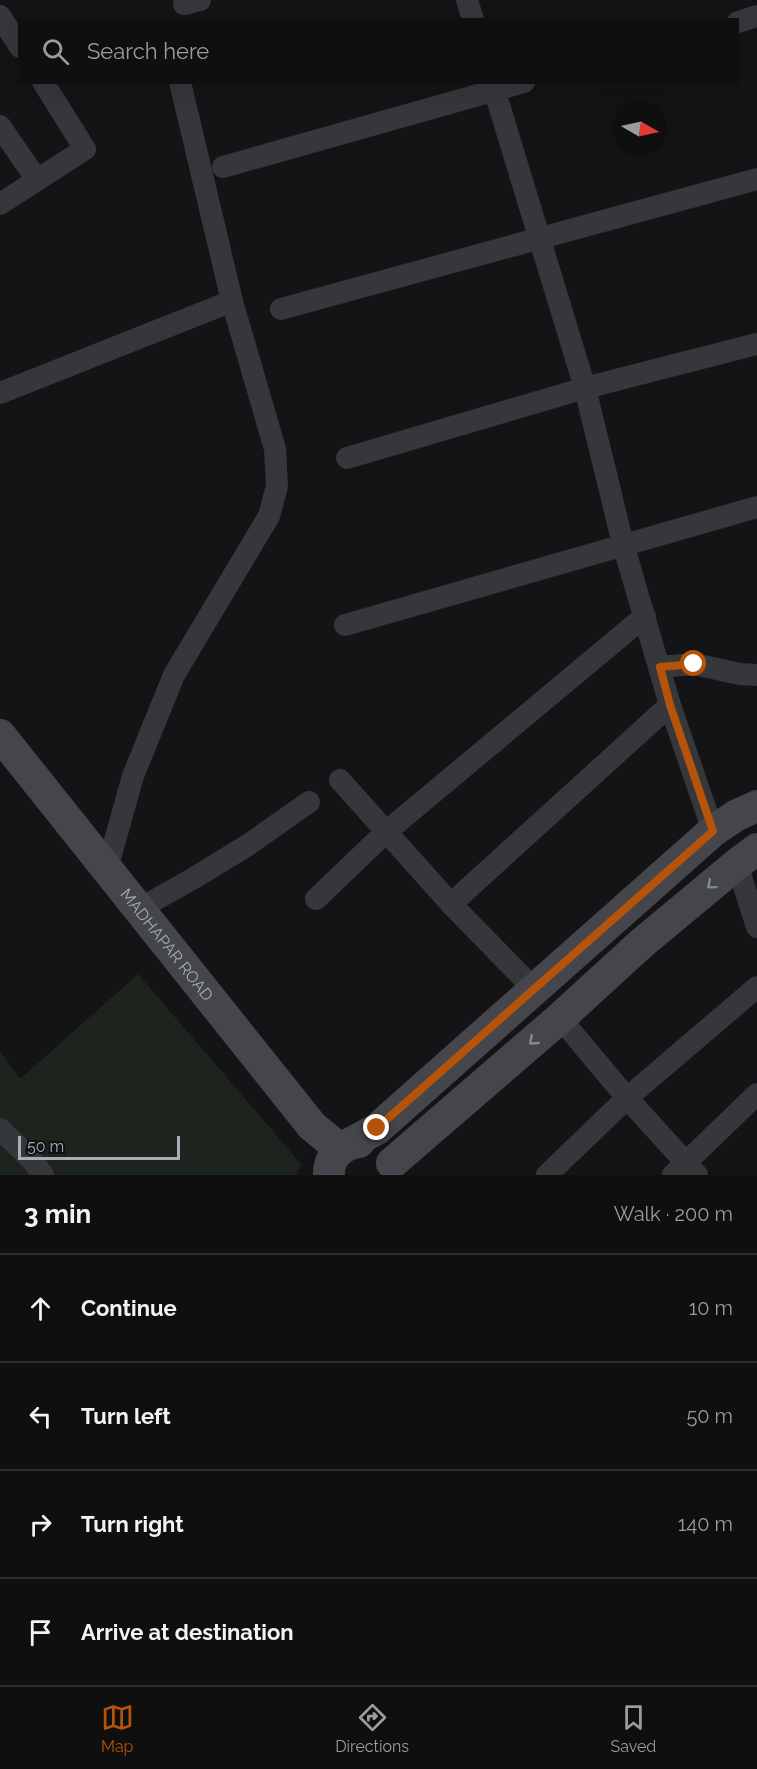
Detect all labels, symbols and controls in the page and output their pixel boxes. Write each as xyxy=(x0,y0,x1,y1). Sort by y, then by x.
search box xyxy=(18,18,739,84)
icon: search xyxy=(39,35,72,68)
text: Search here xyxy=(87,38,209,64)
north arrow xyxy=(613,102,667,156)
route start xyxy=(680,650,706,676)
one-way arrow xyxy=(707,878,718,889)
street label: MADHAPAR ROAD xyxy=(116,885,217,1005)
one-way arrow xyxy=(529,1034,540,1045)
route end xyxy=(363,1114,389,1140)
scale bar xyxy=(18,1133,180,1160)
text: 50 m xyxy=(27,1137,64,1156)
text: 3 min xyxy=(24,1199,91,1229)
text: Walk · 200 m xyxy=(614,1202,733,1226)
icon: ahead xyxy=(24,1292,57,1325)
text: Continue xyxy=(81,1295,177,1321)
text: 10 m xyxy=(689,1296,733,1320)
icon: left xyxy=(24,1400,57,1433)
text: Turn left xyxy=(81,1403,171,1429)
text: 50 m xyxy=(686,1404,733,1428)
icon: right xyxy=(24,1508,57,1541)
text: Turn right xyxy=(81,1511,184,1537)
text: 140 m xyxy=(678,1512,733,1536)
icon: arrive xyxy=(24,1616,57,1649)
text: Arrive at destination xyxy=(81,1619,294,1645)
tab: Map xyxy=(101,1701,134,1756)
tab: Directions xyxy=(335,1701,409,1756)
tab: Saved xyxy=(610,1701,656,1756)

